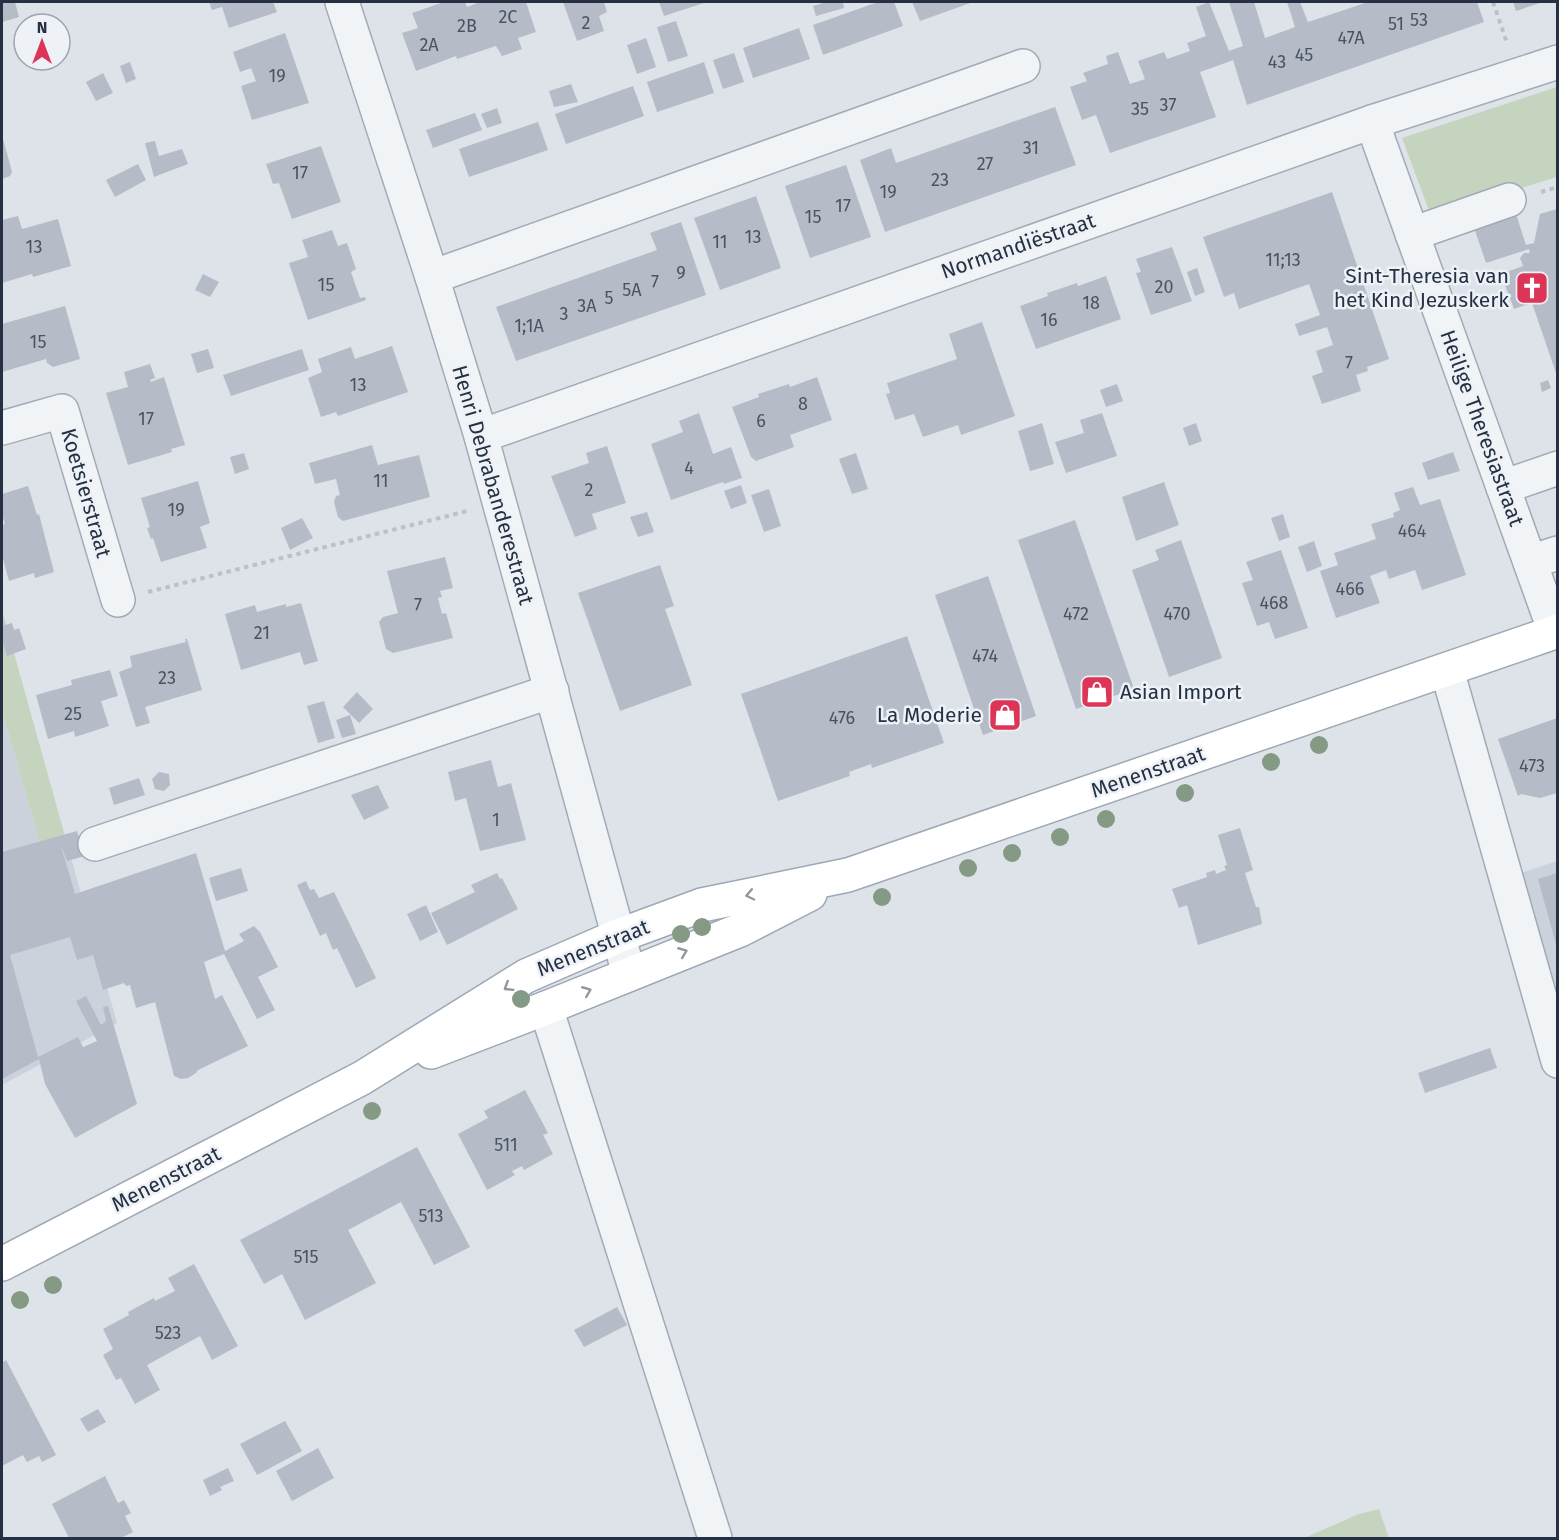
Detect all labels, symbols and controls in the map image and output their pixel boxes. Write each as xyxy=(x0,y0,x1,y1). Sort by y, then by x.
house number: 2C xyxy=(499,6,517,28)
house number: 53 xyxy=(1410,9,1428,31)
north arrow xyxy=(12,12,72,72)
house number: 2 xyxy=(582,12,591,34)
house number: 51 xyxy=(1388,13,1404,35)
house number: 2B xyxy=(457,15,477,37)
text: N xyxy=(37,18,47,37)
house number: 47A xyxy=(1338,27,1365,49)
house number: 2A xyxy=(419,34,439,56)
house number: 45 xyxy=(1295,44,1313,66)
house number: 43 xyxy=(1268,51,1286,73)
house number: 19 xyxy=(268,65,286,87)
house number: 37 xyxy=(1160,94,1176,116)
house number: 35 xyxy=(1131,98,1149,120)
house number: 31 xyxy=(1023,137,1039,159)
house number: 27 xyxy=(977,153,993,175)
house number: 17 xyxy=(292,162,308,184)
house number: 23 xyxy=(931,169,949,191)
house number: 19 xyxy=(879,181,897,203)
house number: 17 xyxy=(835,195,851,217)
house number: 15 xyxy=(805,206,821,228)
street label: Normandiëstraat xyxy=(937,207,1099,285)
house number: 13 xyxy=(745,226,761,248)
house number: 11 xyxy=(712,231,728,253)
house number: 13 xyxy=(26,236,42,258)
house number: 11;13 xyxy=(1265,249,1301,271)
house number: 9 xyxy=(676,262,686,284)
place label: Sint-Theresia van het Kind Jezuskerk xyxy=(1334,263,1509,313)
church icon: Sint-Theresia van het Kind Jezuskerk xyxy=(1514,270,1550,306)
house number: 7 xyxy=(651,271,659,293)
house number: 15 xyxy=(318,274,334,296)
house number: 20 xyxy=(1155,276,1173,298)
house number: 5A xyxy=(622,279,642,301)
house number: 5 xyxy=(604,287,614,309)
house number: 18 xyxy=(1082,292,1100,314)
house number: 3A xyxy=(577,295,597,317)
house number: 3 xyxy=(560,303,568,325)
house number: 16 xyxy=(1040,309,1058,331)
house number: 1;1A xyxy=(514,315,544,337)
street label: Heilige Theresiastraat xyxy=(1434,326,1530,530)
house number: 15 xyxy=(30,331,46,353)
house number: 7 xyxy=(1345,352,1353,374)
street label: Henri Debrabanderestraat xyxy=(446,362,540,608)
house number: 13 xyxy=(350,374,366,396)
house number: 8 xyxy=(798,393,808,415)
house number: 17 xyxy=(138,408,154,430)
house number: 6 xyxy=(756,410,766,432)
street label: Koetsierstraat xyxy=(55,425,117,561)
house number: 4 xyxy=(684,457,694,479)
house number: 11 xyxy=(373,470,389,492)
house number: 2 xyxy=(585,479,594,501)
house number: 19 xyxy=(167,499,185,521)
house number: 464 xyxy=(1398,520,1427,542)
house number: 466 xyxy=(1336,578,1364,600)
house number: 468 xyxy=(1259,592,1289,614)
house number: 7 xyxy=(414,594,422,616)
house number: 472 xyxy=(1063,603,1089,625)
house number: 470 xyxy=(1164,603,1190,625)
house number: 21 xyxy=(254,622,270,644)
house number: 474 xyxy=(972,645,998,667)
house number: 23 xyxy=(158,667,176,689)
shop icon: Asian Import xyxy=(1079,674,1115,710)
place label: Asian Import xyxy=(1120,679,1242,705)
shop icon: La Moderie xyxy=(987,697,1023,733)
place label: La Moderie xyxy=(877,702,982,728)
house number: 25 xyxy=(64,703,82,725)
house number: 476 xyxy=(829,707,855,729)
street label: Menenstraat xyxy=(1088,740,1209,804)
house number: 473 xyxy=(1519,755,1545,777)
house number: 1 xyxy=(492,809,500,831)
one-way arrow xyxy=(745,888,755,901)
street label: Menenstraat xyxy=(533,914,653,982)
one-way arrow xyxy=(677,947,688,959)
one-way arrow xyxy=(504,980,515,991)
one-way arrow xyxy=(581,986,592,998)
house number: 511 xyxy=(494,1134,518,1156)
street label: Menenstraat xyxy=(107,1140,225,1218)
house number: 513 xyxy=(419,1205,443,1227)
house number: 515 xyxy=(294,1246,318,1268)
house number: 523 xyxy=(155,1322,181,1344)

